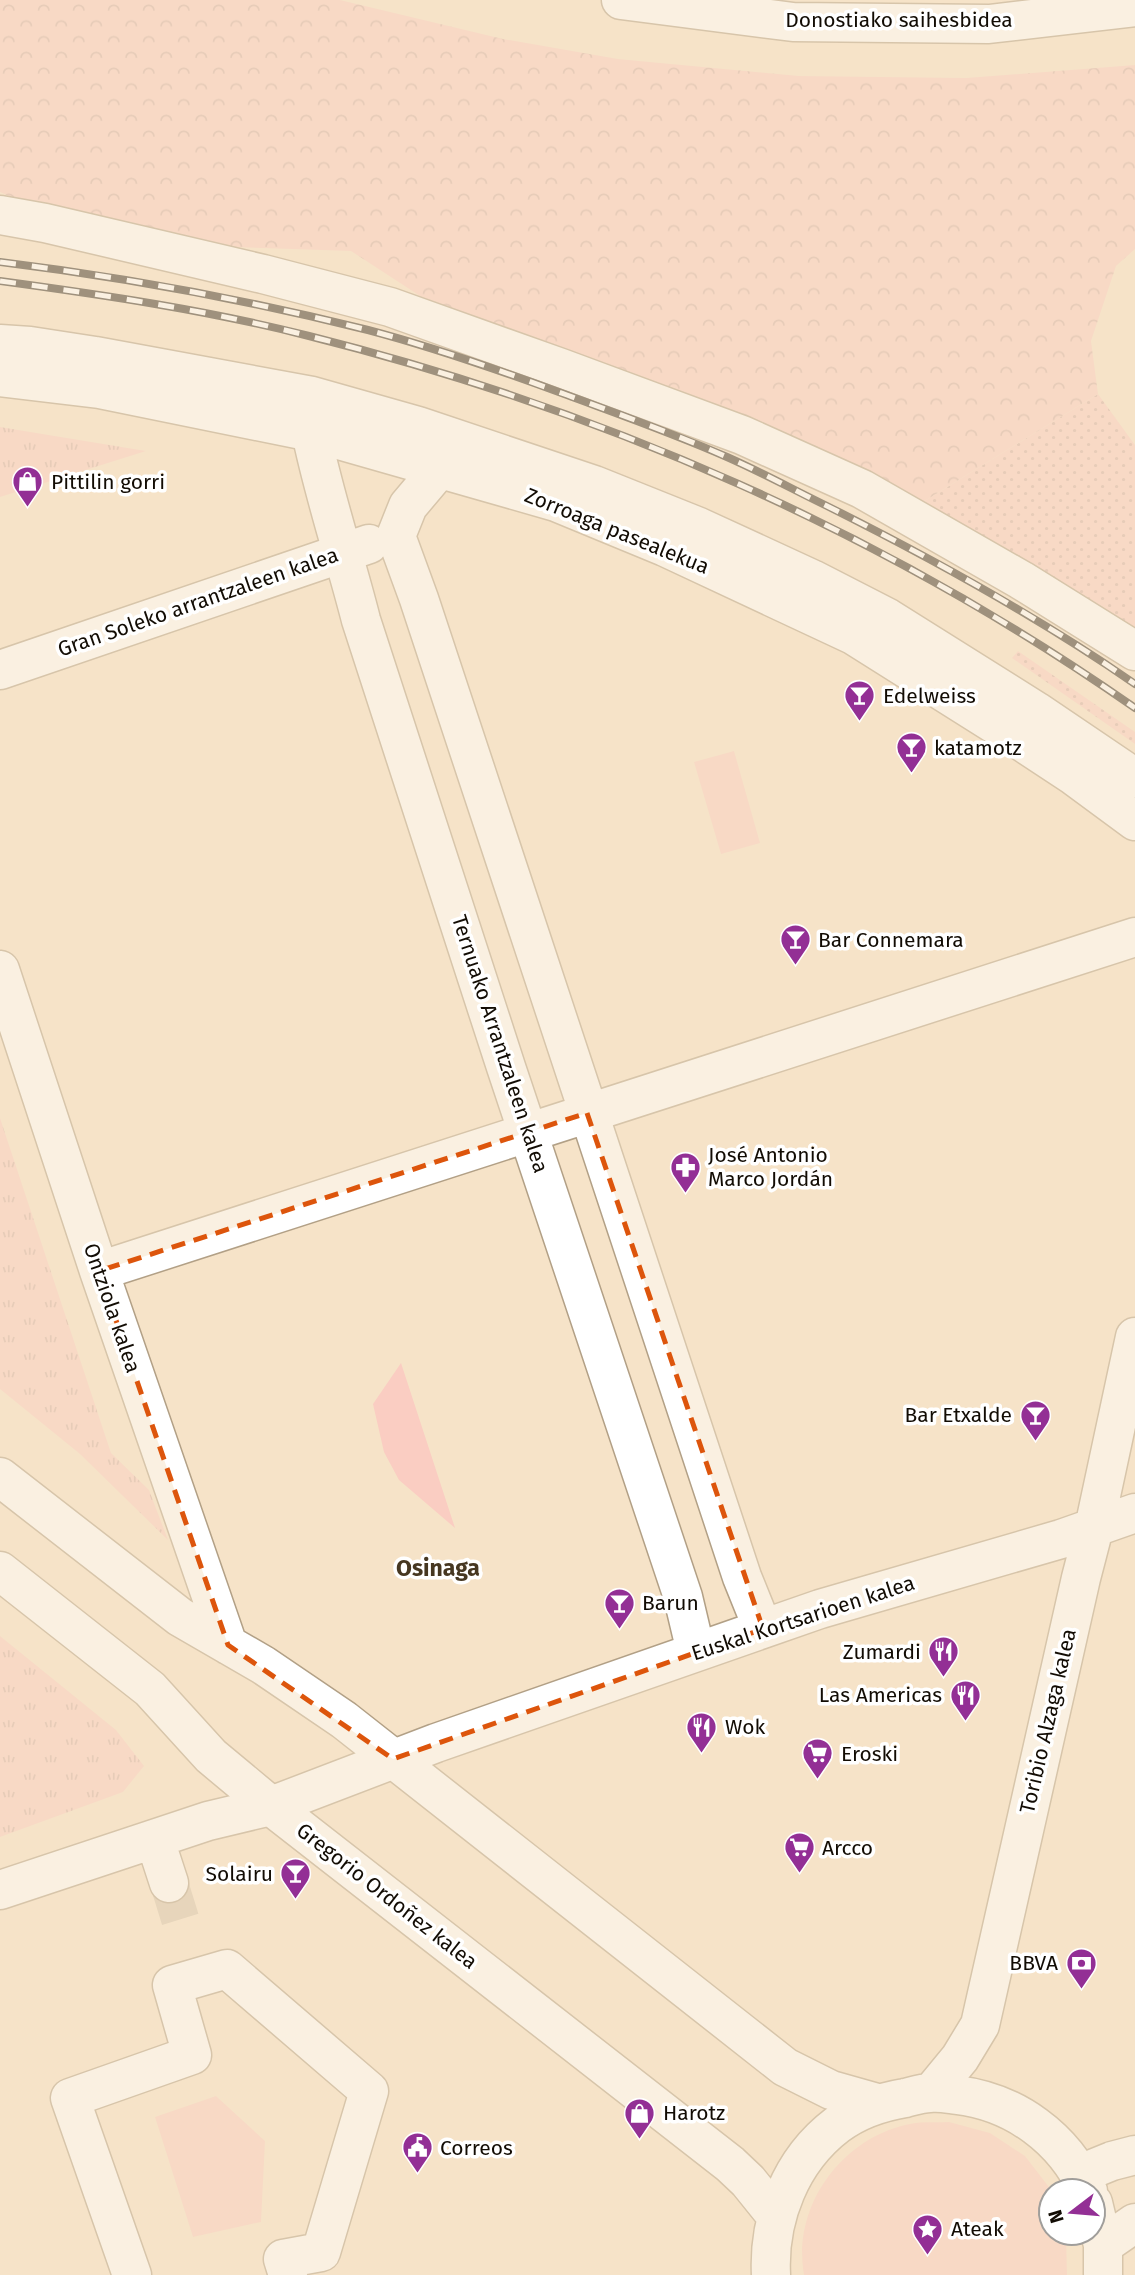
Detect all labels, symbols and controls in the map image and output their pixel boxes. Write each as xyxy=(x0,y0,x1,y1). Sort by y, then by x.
street label: Donostiako saihesbidea xyxy=(785,7,1013,33)
shop icon: Pittilin gorri xyxy=(11,465,45,509)
place label: Pittilin gorri xyxy=(51,469,165,495)
street label: Zorroaga pasealekua xyxy=(521,482,713,580)
street label: Gran Soleko arrantzaleen kalea xyxy=(54,542,342,662)
bar icon: Edelweiss xyxy=(843,679,877,723)
place label: Edelweiss xyxy=(883,683,976,709)
bar icon: katamotz xyxy=(894,731,928,775)
place label: katamotz xyxy=(934,735,1022,761)
street label: Ternuako Arrantzaleen kalea xyxy=(446,912,554,1176)
bar icon: Bar Connemara xyxy=(778,923,812,967)
place label: Bar Connemara xyxy=(818,927,964,953)
place label: José Antonio Marco Jordán xyxy=(708,1142,833,1192)
pharmacy icon: José Antonio Marco Jordán xyxy=(668,1150,702,1194)
street label: Ontziola kalea xyxy=(78,1240,146,1376)
bar icon: Bar Etxalde xyxy=(1018,1398,1052,1442)
place label: Bar Etxalde xyxy=(904,1402,1012,1428)
district label: Osinaga xyxy=(396,1554,480,1582)
street label: Euskal Kortsarioen kalea xyxy=(688,1570,918,1666)
bar icon: Barun xyxy=(602,1586,636,1630)
place label: Barun xyxy=(642,1590,699,1616)
street label: Toribio Alzaga kalea xyxy=(1014,1626,1082,1816)
restaurant icon: Zumardi xyxy=(927,1635,961,1679)
place label: Zumardi xyxy=(843,1639,921,1665)
restaurant icon: Las Americas xyxy=(948,1678,982,1722)
place label: Las Americas xyxy=(819,1682,942,1708)
restaurant icon: Wok xyxy=(685,1710,719,1754)
place label: Wok xyxy=(725,1714,765,1740)
supermarket icon: Eroski xyxy=(801,1737,835,1781)
place label: Eroski xyxy=(841,1741,898,1767)
street label: Gregorio Ordoñez kalea xyxy=(291,1817,483,1975)
supermarket icon: Arcco xyxy=(782,1831,816,1875)
place label: Arcco xyxy=(822,1835,873,1861)
bar icon: Solairu xyxy=(279,1857,313,1901)
place label: Solairu xyxy=(206,1861,273,1887)
bank icon: BBVA xyxy=(1064,1946,1098,1990)
place label: BBVA xyxy=(1009,1950,1058,1976)
shop icon: Harotz xyxy=(623,2096,657,2140)
place label: Harotz xyxy=(663,2100,725,2126)
public building icon: Correos xyxy=(400,2131,434,2175)
place label: Correos xyxy=(440,2135,513,2161)
north arrow xyxy=(1037,2177,1107,2247)
text: N xyxy=(1043,2207,1069,2226)
place icon: Ateak xyxy=(911,2212,945,2256)
place label: Ateak xyxy=(951,2216,1004,2242)

